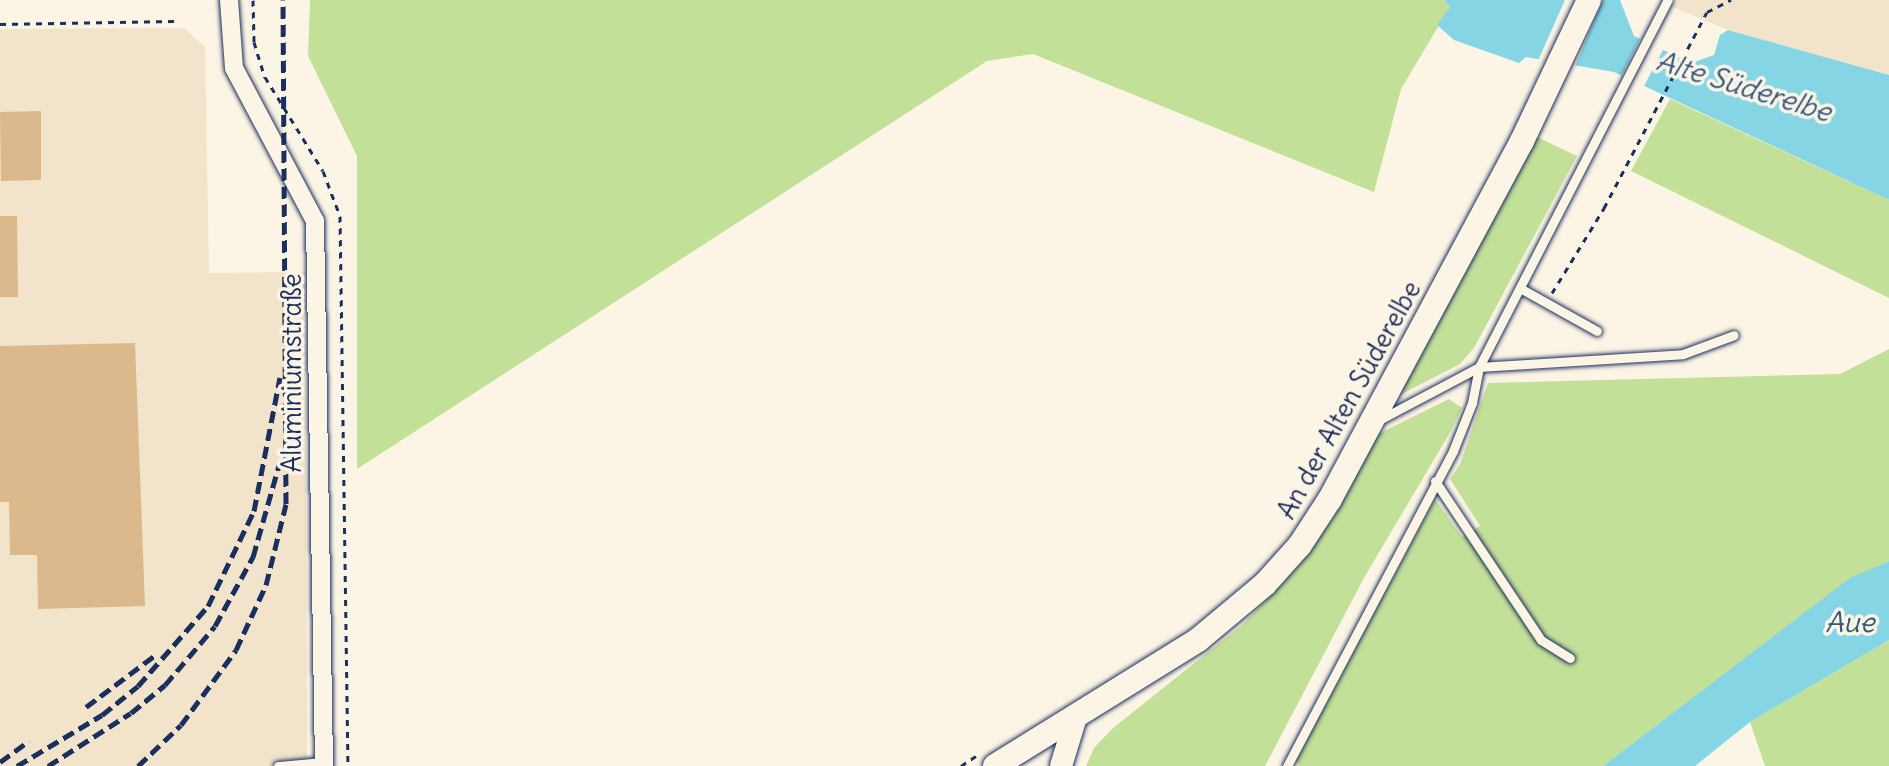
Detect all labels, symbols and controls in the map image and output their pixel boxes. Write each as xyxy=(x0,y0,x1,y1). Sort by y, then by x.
water label: Alte Süderelbe xyxy=(1653,43,1835,129)
street label: Aluminiumstraße xyxy=(276,273,308,473)
street label: An der Alten Süderelbe xyxy=(1271,276,1427,524)
water label: Aue xyxy=(1825,605,1875,639)

